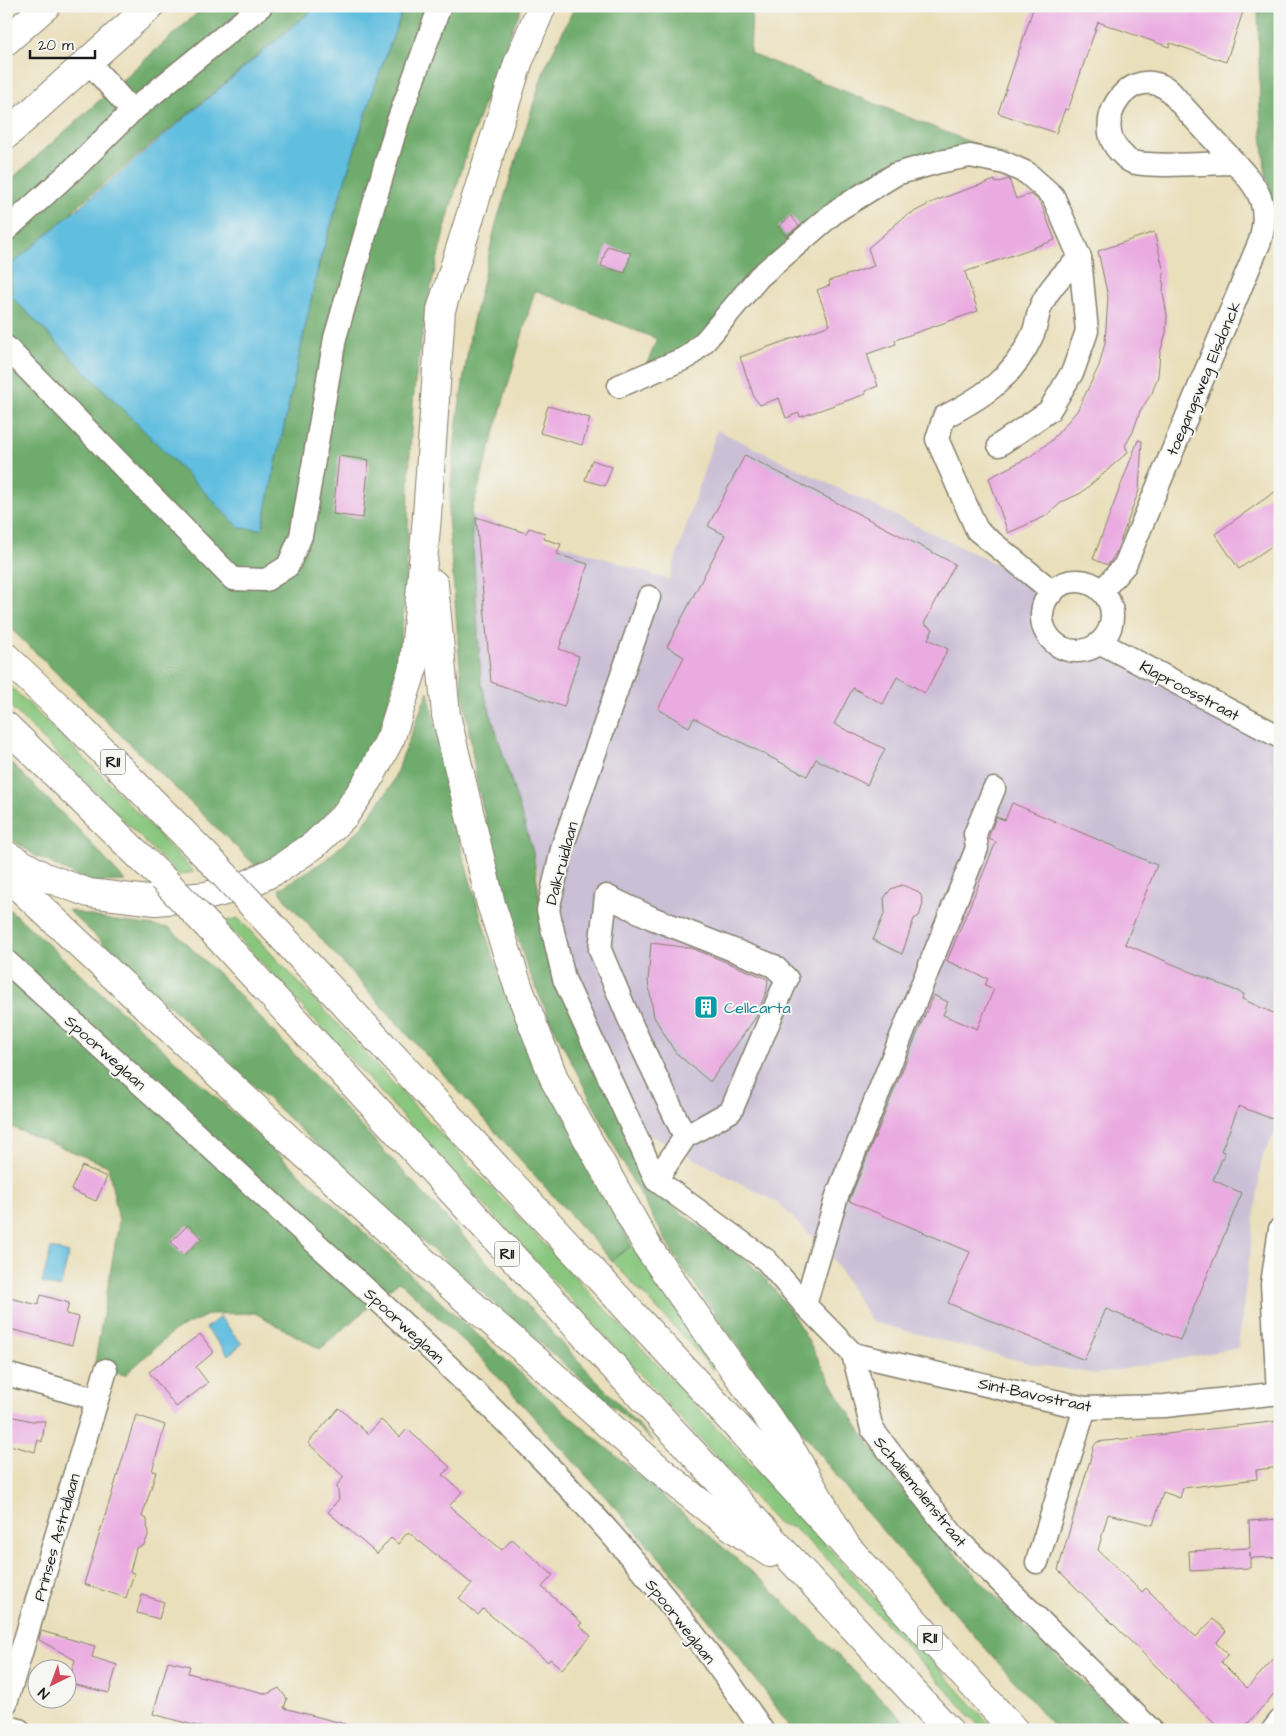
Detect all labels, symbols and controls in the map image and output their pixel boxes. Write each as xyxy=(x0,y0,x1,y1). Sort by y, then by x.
scale bar xyxy=(30,28,95,60)
text: 20 m xyxy=(38,35,74,56)
street label: toegangsweg Elsdonck xyxy=(1161,297,1248,460)
street label: Klaproosstraat xyxy=(1136,655,1244,727)
road number: R11 xyxy=(100,750,126,774)
street label: Dalkruidlaan xyxy=(540,819,584,907)
building icon: Cellcarta xyxy=(693,994,719,1020)
place label: Cellcarta xyxy=(724,997,791,1019)
street label: Spoorweglaan xyxy=(59,1010,151,1096)
road number: R11 xyxy=(494,1242,520,1266)
street label: Spoorweglaan xyxy=(359,1283,449,1370)
street label: Sint-Bavostraat xyxy=(976,1372,1094,1418)
street label: Schaliemolenstraat xyxy=(869,1432,972,1552)
street label: Prinses Astridlaan xyxy=(28,1471,86,1604)
street label: Spoorweglaan xyxy=(639,1574,720,1669)
road number: R11 xyxy=(918,1626,942,1650)
north arrow xyxy=(28,1658,78,1708)
text: N xyxy=(34,1682,54,1703)

